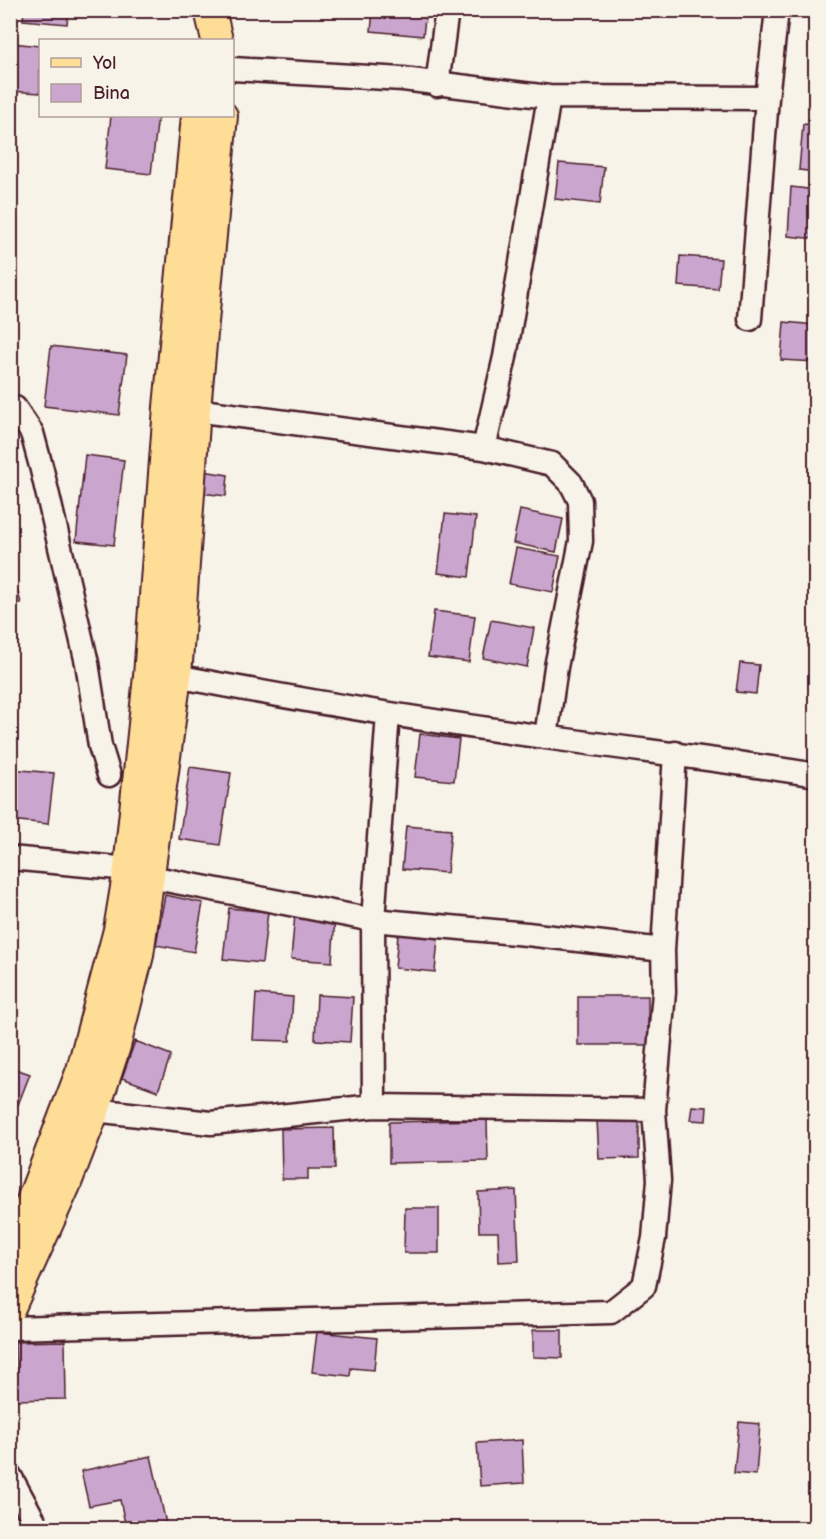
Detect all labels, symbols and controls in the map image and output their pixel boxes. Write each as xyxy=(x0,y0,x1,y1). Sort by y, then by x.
legend xyxy=(39,39,234,117)
text: Yol xyxy=(92,53,116,74)
text: Bina xyxy=(93,83,130,104)

